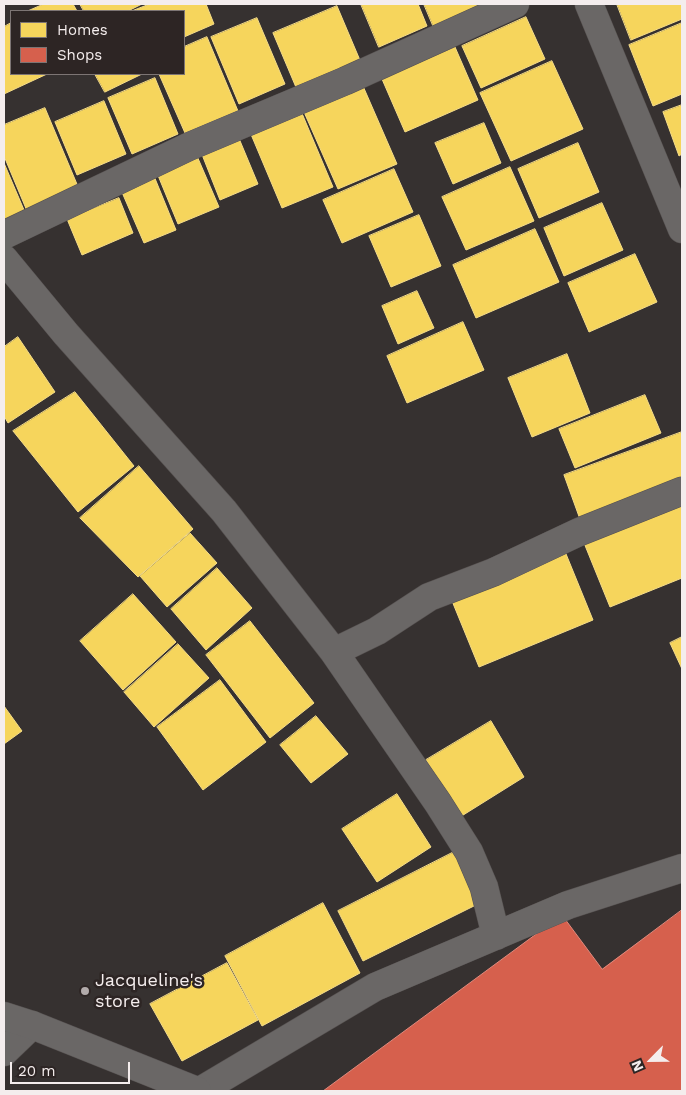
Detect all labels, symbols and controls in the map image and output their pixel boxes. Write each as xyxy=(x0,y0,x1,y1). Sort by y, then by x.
legend xyxy=(10,10,185,75)
text: Homes xyxy=(57,21,108,39)
text: Shops xyxy=(57,46,102,64)
place label: Jacqueline's store xyxy=(95,970,203,1012)
marker: Jacqueline's store xyxy=(79,985,91,997)
north arrow xyxy=(626,1035,676,1085)
scale bar xyxy=(12,1052,132,1084)
text: N xyxy=(628,1058,647,1074)
text: 20 m xyxy=(18,1062,56,1080)

